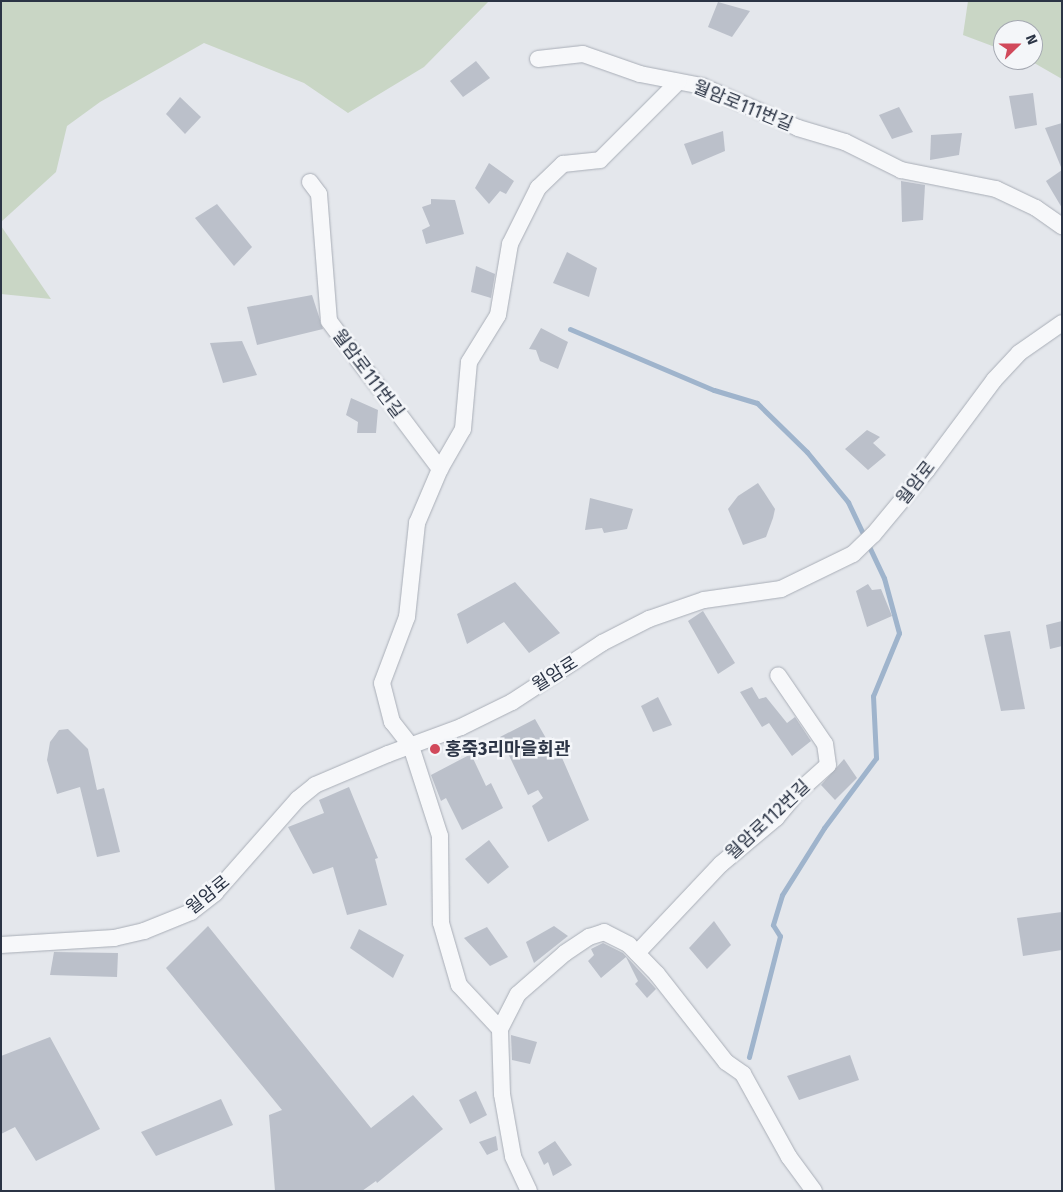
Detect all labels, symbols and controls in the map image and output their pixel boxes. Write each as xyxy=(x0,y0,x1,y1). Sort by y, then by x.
north arrow xyxy=(993,20,1043,70)
text: N xyxy=(1022,32,1041,47)
street label: 월암로111번길 xyxy=(690,76,796,136)
street label: 월암로111번길 xyxy=(328,325,408,423)
street label: 월암로 xyxy=(892,457,940,509)
street label: 월암로 xyxy=(528,652,582,696)
place label: 홍죽3리마을회관 xyxy=(445,738,570,760)
marker: 홍죽3리마을회관 xyxy=(429,743,441,755)
street label: 월암로112번길 xyxy=(721,776,815,864)
street label: 월암로 xyxy=(182,871,234,919)

